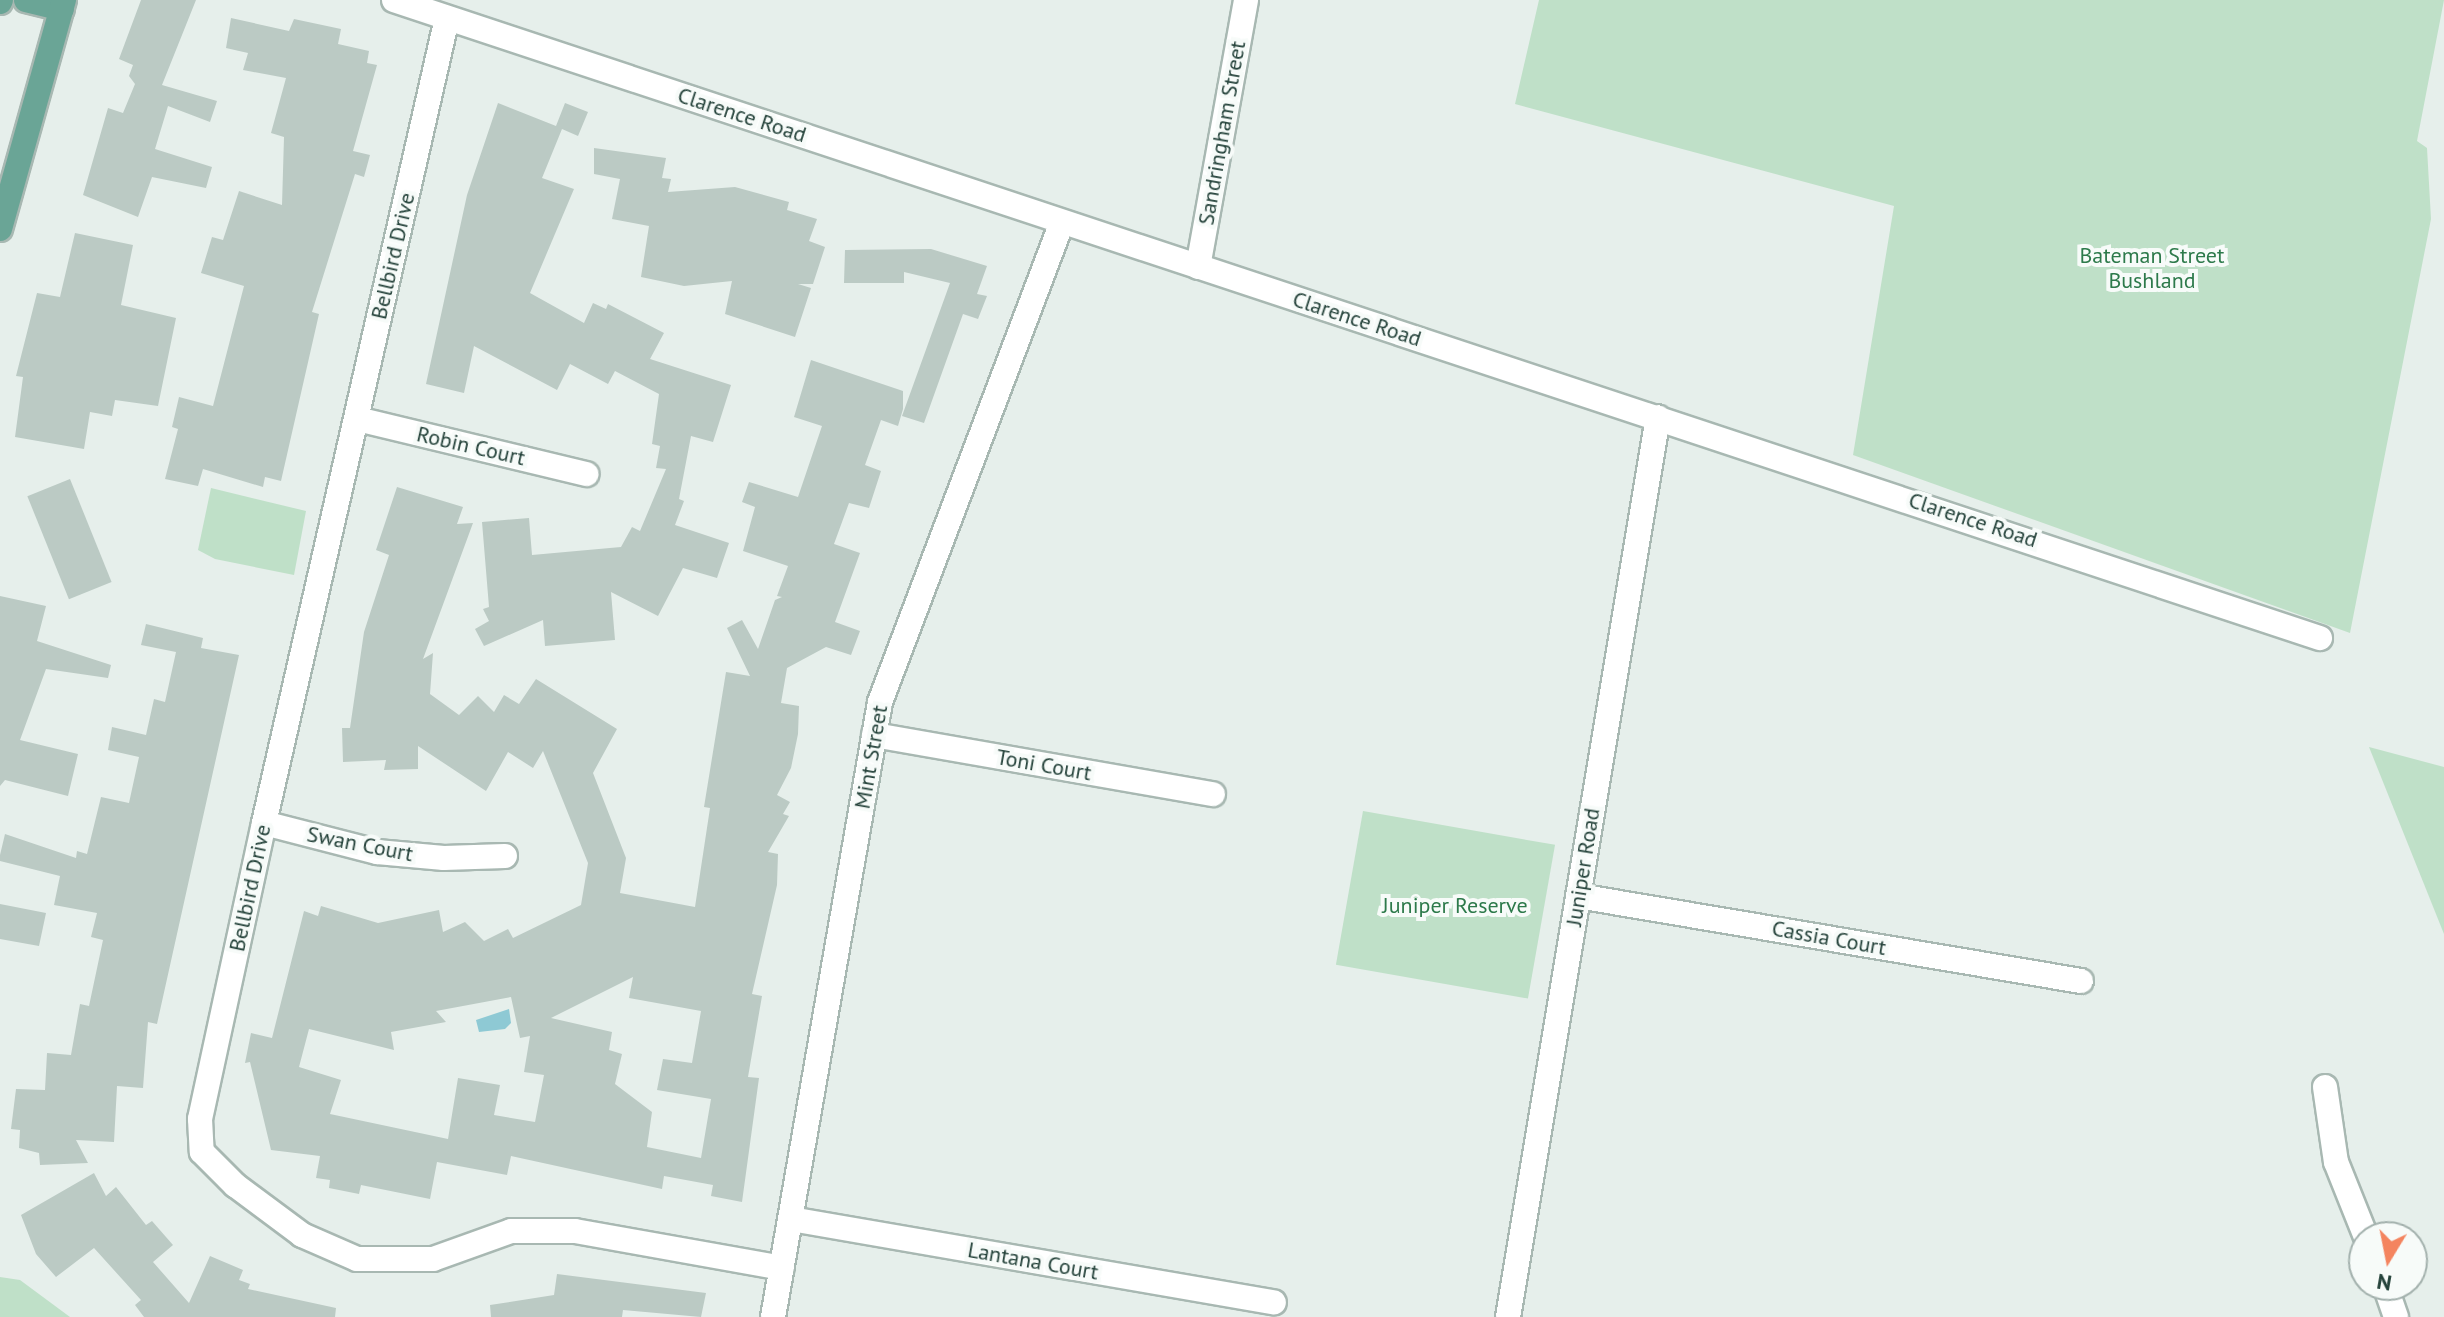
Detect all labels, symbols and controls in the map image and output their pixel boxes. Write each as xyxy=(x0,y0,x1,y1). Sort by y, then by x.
street label: Sandringham Street xyxy=(1193,39,1251,227)
street label: Clarence Road xyxy=(674,82,810,148)
street label: Bellbird Drive xyxy=(366,190,420,322)
park label: Bateman Street Bushland xyxy=(2079,242,2225,294)
street label: Clarence Road xyxy=(1289,286,1425,352)
street label: Robin Court xyxy=(414,421,528,471)
street label: Clarence Road xyxy=(1905,487,2041,553)
street label: Mint Street xyxy=(849,703,893,811)
street label: Toni Court xyxy=(994,744,1094,786)
street label: Juniper Road xyxy=(1561,806,1605,928)
street label: Swan Court xyxy=(305,821,415,867)
street label: Bellbird Drive xyxy=(224,822,276,954)
park label: Juniper Reserve xyxy=(1382,893,1528,919)
street label: Cassia Court xyxy=(1770,915,1888,961)
north arrow xyxy=(2348,1221,2428,1301)
street label: Lantana Court xyxy=(966,1237,1100,1285)
text: N xyxy=(2375,1268,2394,1298)

